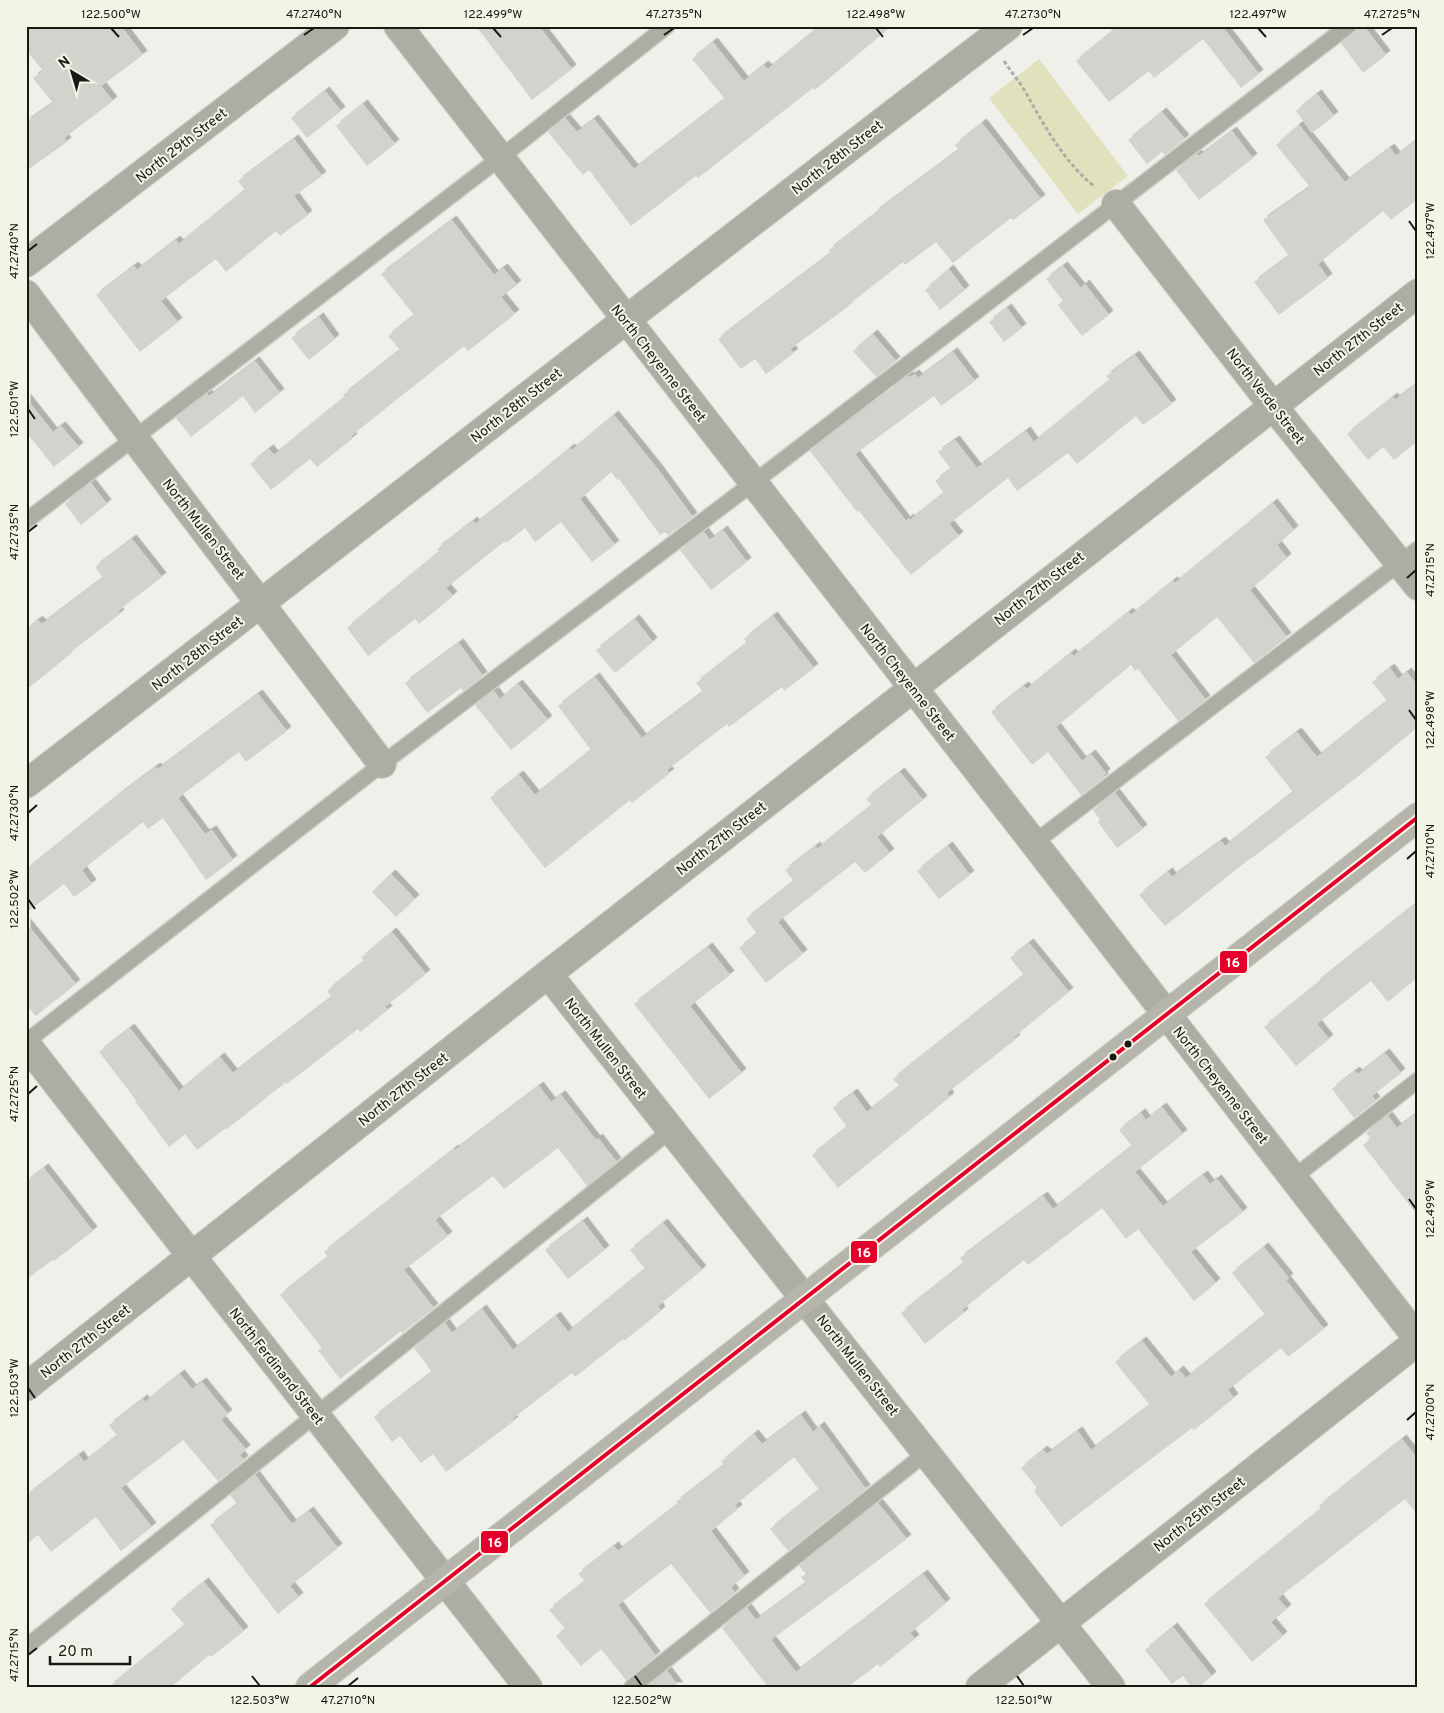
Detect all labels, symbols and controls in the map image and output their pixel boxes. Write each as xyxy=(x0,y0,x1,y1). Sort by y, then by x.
text: 122.500°W xyxy=(81,7,141,23)
text: 47.2740°N xyxy=(286,7,342,23)
text: 122.499°W xyxy=(464,7,522,23)
text: 47.2735°N xyxy=(646,7,702,23)
text: 122.498°W xyxy=(847,7,905,23)
text: 47.2730°N xyxy=(1005,7,1061,23)
text: 122.497°W xyxy=(1229,7,1287,23)
text: 47.2725°N xyxy=(1364,7,1420,23)
north arrow xyxy=(48,48,98,98)
text: N xyxy=(56,53,74,73)
street label: North 29th Street xyxy=(133,105,231,187)
street label: North 28th Street xyxy=(789,117,887,199)
text: 122.497°W xyxy=(1423,202,1439,260)
text: 47.2740°N xyxy=(7,223,23,279)
street label: North 27th Street xyxy=(1311,300,1407,381)
street label: North Cheyenne Street xyxy=(607,302,709,426)
street label: North Verde Street xyxy=(1222,346,1307,448)
street label: North 28th Street xyxy=(468,365,566,447)
text: 122.501°W xyxy=(7,381,23,437)
street label: North Mullen Street xyxy=(158,476,247,584)
text: 47.2735°N xyxy=(7,504,23,560)
text: 47.2715°N xyxy=(1423,543,1439,597)
street label: North 27th Street xyxy=(992,549,1088,630)
street label: North 28th Street xyxy=(149,613,247,695)
street label: North Cheyenne Street xyxy=(856,621,958,745)
text: 122.498°W xyxy=(1423,691,1439,749)
text: 47.2730°N xyxy=(7,785,23,841)
street label: North 27th Street xyxy=(674,799,770,880)
text: 47.2710°N xyxy=(1423,824,1439,878)
text: 122.502°W xyxy=(7,869,23,929)
line badge: 16 xyxy=(1219,950,1248,974)
text: 16 xyxy=(1226,955,1240,972)
street label: North Mullen Street xyxy=(560,995,649,1103)
street label: North Cheyenne Street xyxy=(1169,1024,1271,1148)
unlabelled marker xyxy=(1123,1039,1133,1049)
street label: North 27th Street xyxy=(356,1050,452,1131)
unlabelled marker xyxy=(1108,1052,1118,1062)
text: 47.2725°N xyxy=(7,1066,23,1122)
text: 122.499°W xyxy=(1423,1180,1439,1238)
line badge: 16 xyxy=(850,1240,878,1264)
text: 16 xyxy=(857,1245,871,1262)
street label: North 27th Street xyxy=(38,1302,134,1383)
street label: North Ferdinand Street xyxy=(225,1305,327,1429)
street label: North Mullen Street xyxy=(812,1312,901,1420)
text: 122.503°W xyxy=(7,1358,23,1418)
text: 47.2700°N xyxy=(1423,1384,1439,1440)
street label: North 25th Street xyxy=(1151,1474,1249,1556)
line badge: 16 xyxy=(480,1530,509,1554)
text: 16 xyxy=(488,1535,502,1552)
text: 47.2715°N xyxy=(7,1628,23,1682)
scale bar xyxy=(50,1633,130,1665)
text: 20 m xyxy=(58,1643,93,1662)
text: 122.503°W xyxy=(230,1693,290,1709)
text: 47.2710°N xyxy=(321,1693,375,1709)
text: 122.502°W xyxy=(612,1693,672,1709)
text: 122.501°W xyxy=(996,1693,1052,1709)

